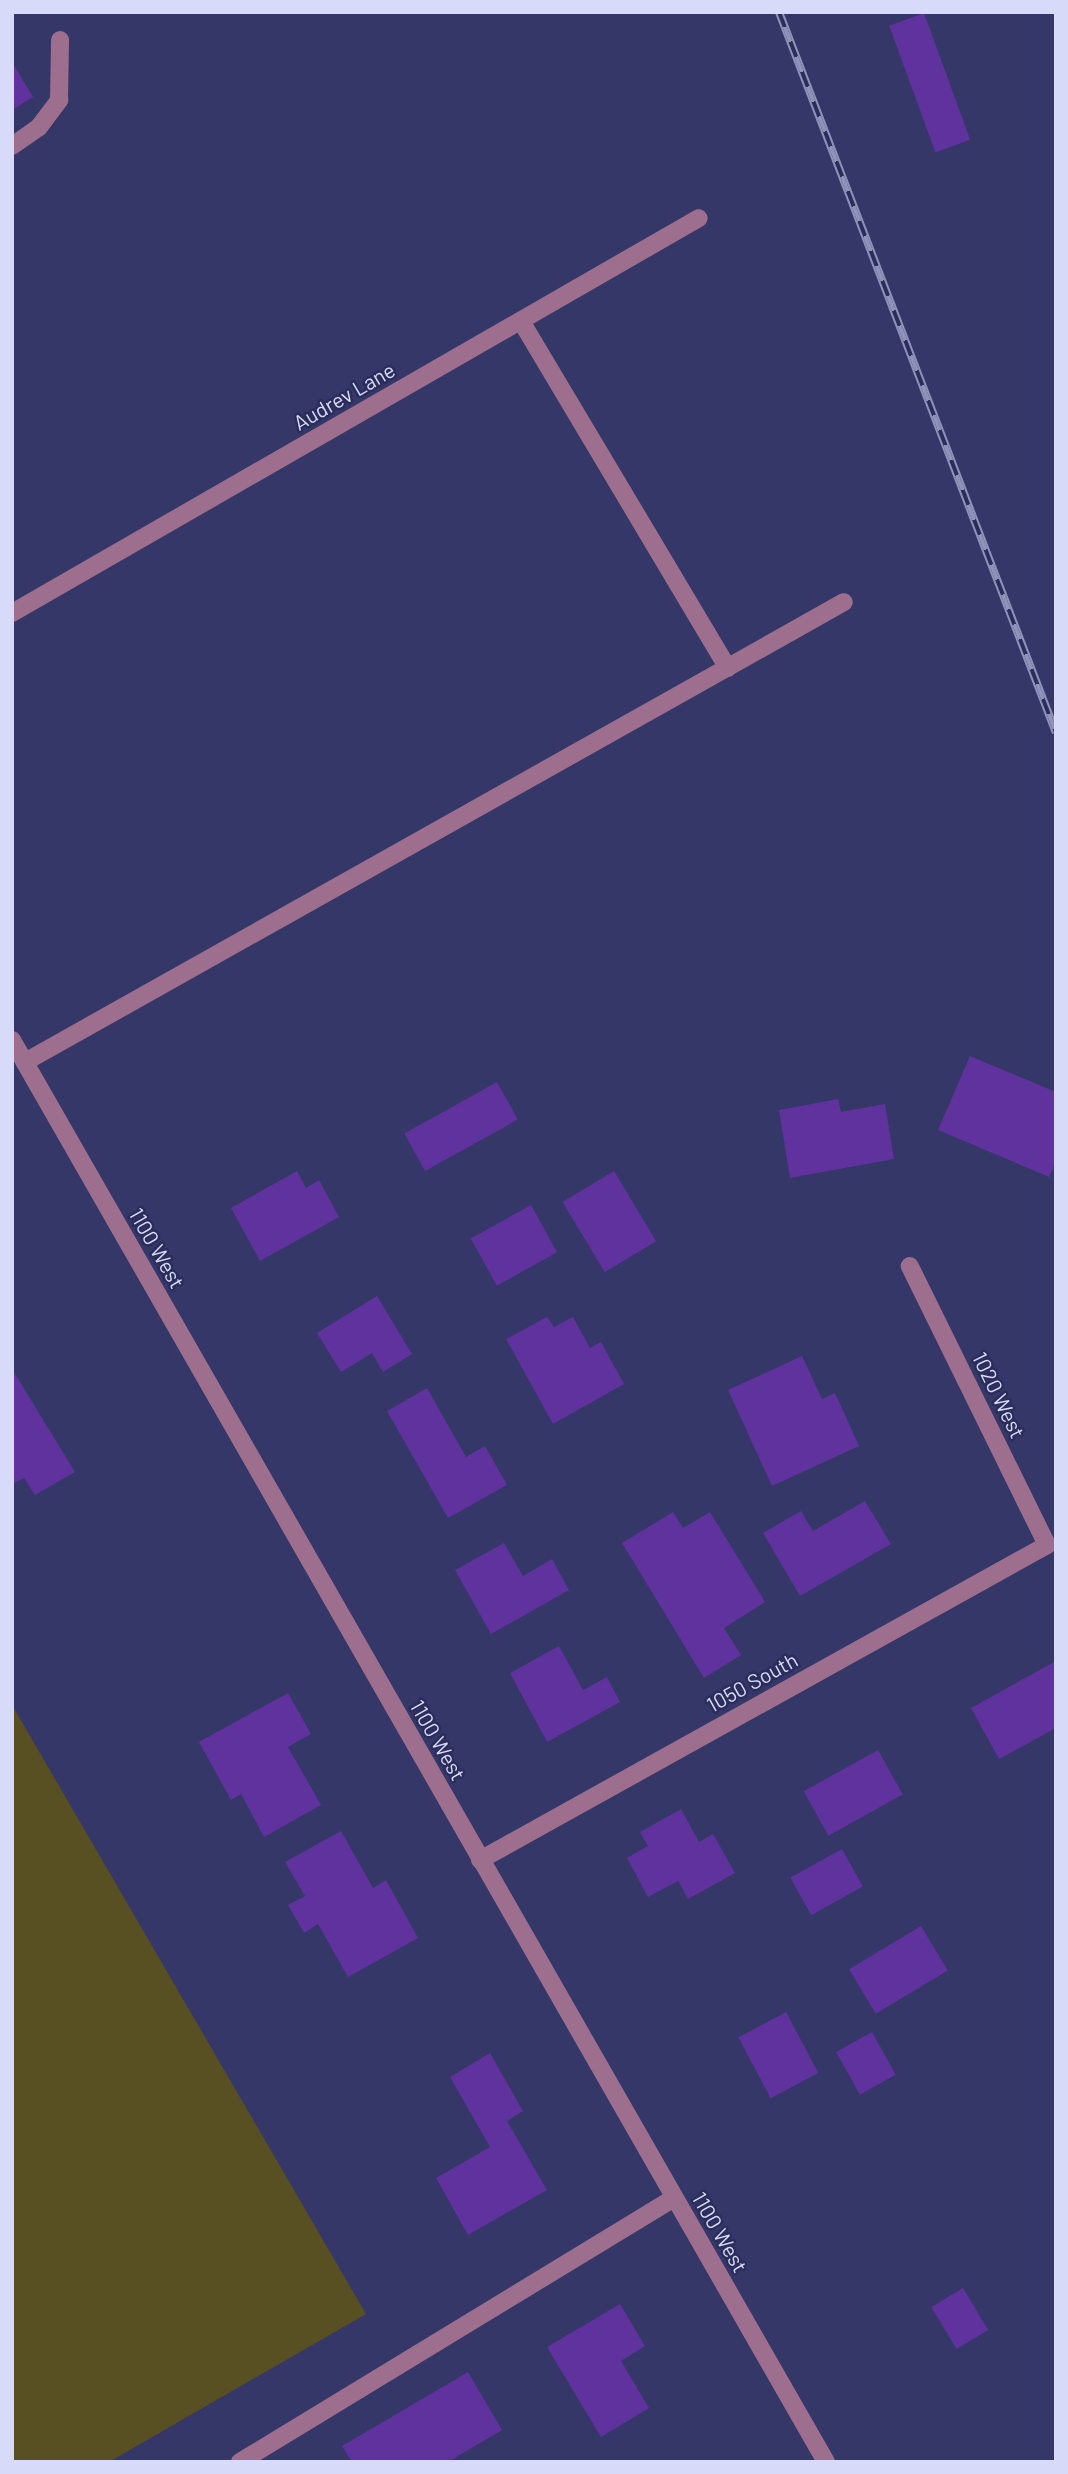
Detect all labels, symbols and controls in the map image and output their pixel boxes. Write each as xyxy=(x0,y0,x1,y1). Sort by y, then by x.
street label: Audrev Lane xyxy=(289,357,399,435)
street label: 1100 West xyxy=(124,1203,190,1293)
street label: 1020 West xyxy=(967,1348,1031,1442)
street label: 1050 South xyxy=(702,1647,802,1717)
street label: 1100 West xyxy=(405,1695,471,1785)
street label: 1100 West xyxy=(687,2187,753,2277)

